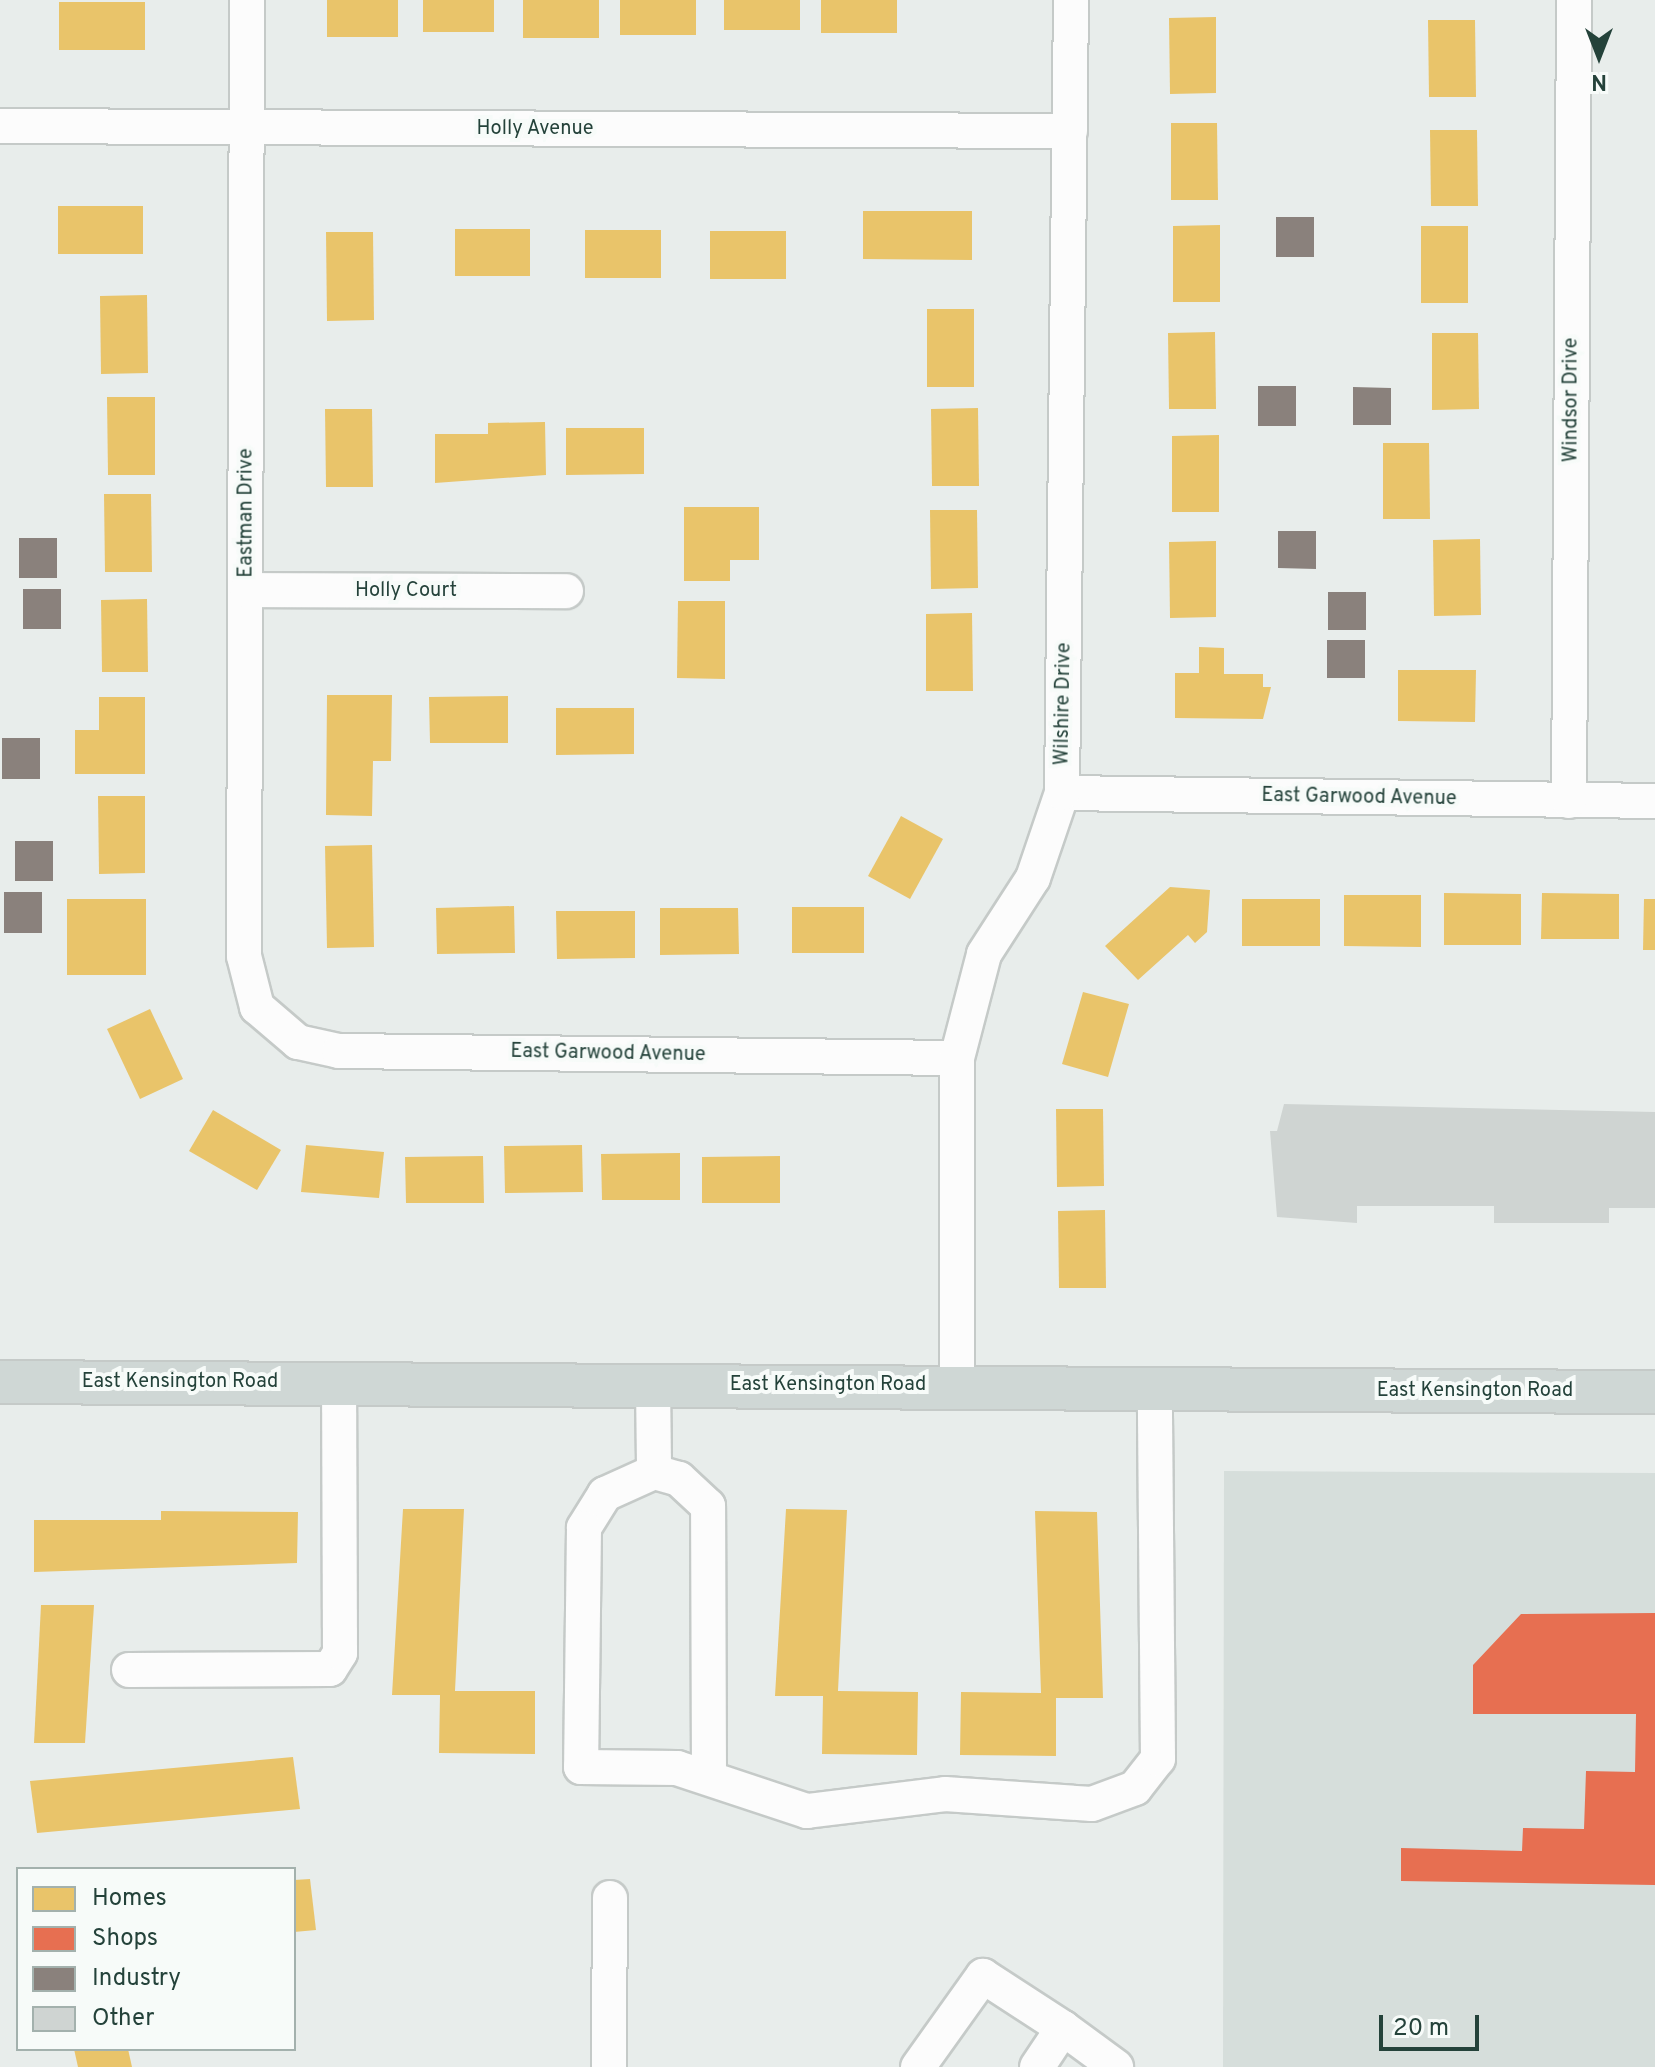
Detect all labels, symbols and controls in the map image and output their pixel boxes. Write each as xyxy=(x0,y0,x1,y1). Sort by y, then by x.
north arrow xyxy=(1559,16,1639,96)
text: N xyxy=(1591,67,1607,94)
street label: Holly Avenue xyxy=(476,117,594,141)
street label: Windsor Drive xyxy=(1560,338,1584,462)
street label: Eastman Drive xyxy=(235,448,259,578)
street label: Holly Court xyxy=(355,579,457,603)
street label: Wilshire Drive xyxy=(1051,642,1077,766)
street label: East Garwood Avenue xyxy=(1261,784,1457,812)
street label: East Garwood Avenue xyxy=(510,1040,706,1068)
street label: East Kensington Road xyxy=(82,1370,278,1394)
street label: East Kensington Road xyxy=(730,1373,926,1397)
street label: East Kensington Road xyxy=(1377,1379,1573,1403)
legend xyxy=(16,1867,296,2051)
text: Homes xyxy=(92,1884,167,1914)
text: Shops xyxy=(92,1924,158,1954)
text: Industry xyxy=(92,1964,181,1994)
scale bar xyxy=(1383,1999,1483,2049)
text: Other xyxy=(92,2004,154,2034)
text: 20 m xyxy=(1393,2014,1449,2044)

